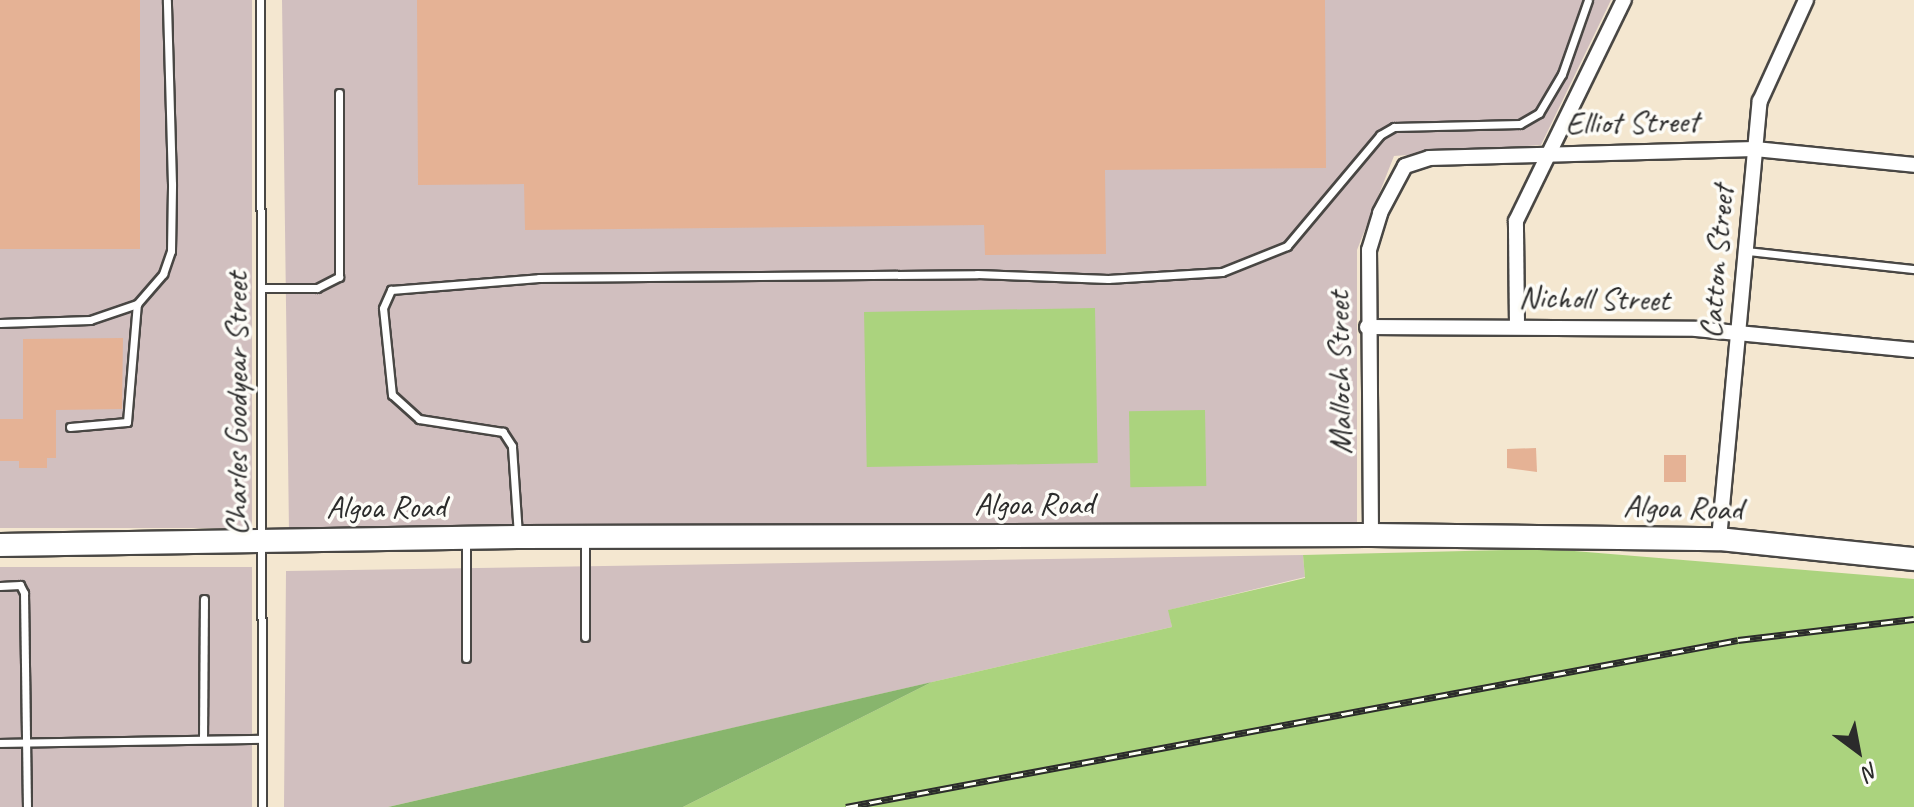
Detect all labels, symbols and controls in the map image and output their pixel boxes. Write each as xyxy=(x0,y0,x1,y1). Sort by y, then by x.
street label: Elliot Street xyxy=(1565,103,1699,143)
street label: Catton Street xyxy=(1691,184,1743,340)
street label: Charles Goodyear Street xyxy=(218,272,256,536)
street label: Nicholl Street xyxy=(1518,278,1670,320)
street label: Malloch Street xyxy=(1319,291,1361,455)
street label: Algoa Road xyxy=(975,485,1093,523)
street label: Algoa Road xyxy=(1623,487,1743,529)
street label: Algoa Road xyxy=(327,488,445,526)
north arrow xyxy=(1818,711,1898,791)
text: N xyxy=(1858,756,1884,787)

